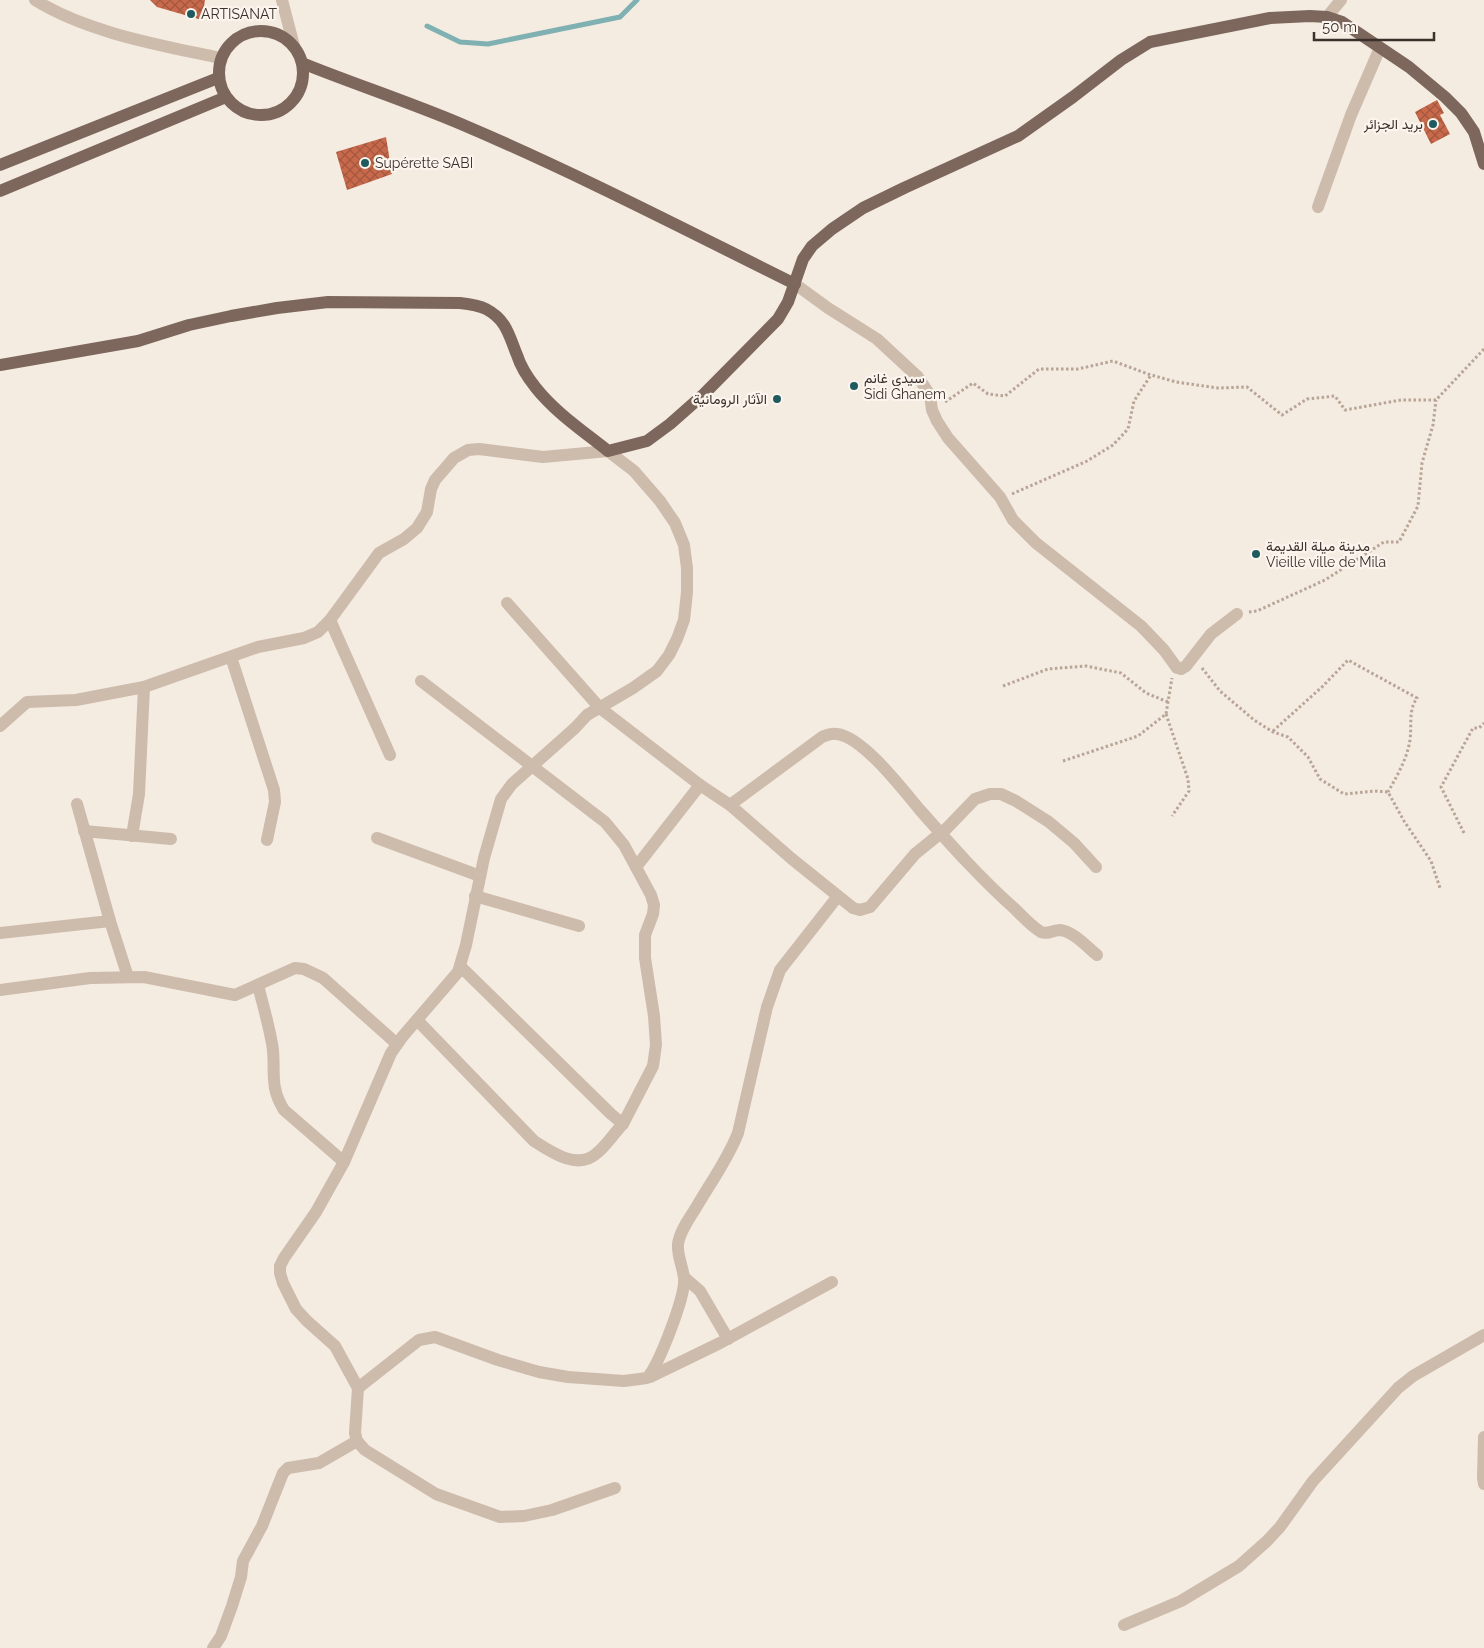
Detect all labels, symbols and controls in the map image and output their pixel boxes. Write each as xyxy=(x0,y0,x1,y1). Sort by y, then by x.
place label: ARTISANAT xyxy=(201,6,278,22)
marker: ARTISANAT xyxy=(185,8,197,20)
scale bar xyxy=(1314,10,1434,42)
text: 50 m xyxy=(1322,18,1357,36)
place label: بريد الجزائر xyxy=(1363,116,1423,133)
marker: بريد الجزائر xyxy=(1427,118,1439,130)
place label: Supérette SABI xyxy=(375,155,473,171)
marker: Supérette SABI xyxy=(359,157,371,169)
place label: سيدي غانم Sidi Ghanem xyxy=(864,370,946,402)
marker: سيدي غانم Sidi Ghanem xyxy=(848,380,860,392)
place label: الآثار الرومانية xyxy=(693,391,767,408)
marker: الآثار الرومانية xyxy=(771,393,783,405)
place label: مدينة ميلة القديمة Vieille ville de Mila xyxy=(1266,538,1386,570)
marker: مدينة ميلة القديمة Vieille ville de Mila xyxy=(1250,548,1262,560)

